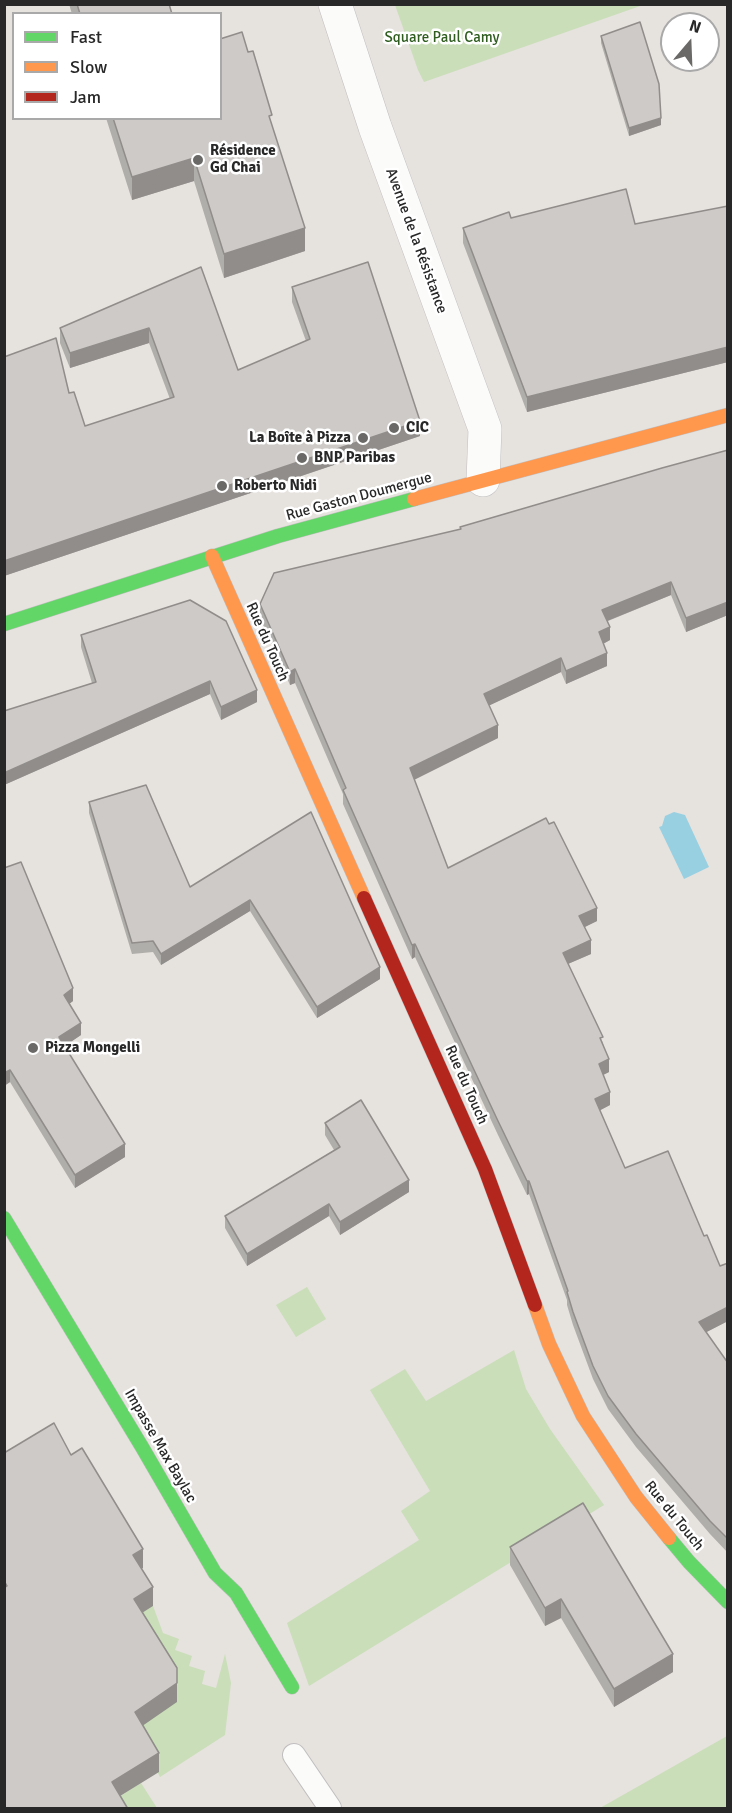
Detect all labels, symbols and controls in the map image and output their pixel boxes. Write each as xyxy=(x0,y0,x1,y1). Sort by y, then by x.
legend xyxy=(12,12,222,120)
north arrow xyxy=(660,12,720,72)
text: N xyxy=(687,16,704,38)
text: Fast xyxy=(70,26,102,48)
park label: Square Paul Camy xyxy=(384,29,500,47)
text: Slow xyxy=(70,56,107,78)
text: Jam xyxy=(70,86,101,108)
place label: Résidence Gd Chai xyxy=(210,142,276,177)
marker: Résidence Gd Chai xyxy=(191,153,205,167)
street label: Avenue de la Résistance xyxy=(381,166,451,316)
place label: CIC xyxy=(406,419,429,437)
marker: CIC xyxy=(387,421,401,435)
place label: La Boîte à Pizza xyxy=(249,429,351,447)
marker: La Boîte à Pizza xyxy=(356,431,370,445)
place label: BNP Paribas xyxy=(314,449,395,467)
marker: BNP Paribas xyxy=(295,451,309,465)
street label: Rue Gaston Doumergue xyxy=(284,469,434,525)
place label: Roberto Nidi xyxy=(234,477,317,495)
marker: Roberto Nidi xyxy=(215,479,229,493)
street label: Rue du Touch xyxy=(242,600,292,684)
place label: Pizza Mongelli xyxy=(45,1039,140,1057)
marker: Pizza Mongelli xyxy=(26,1041,40,1055)
street label: Rue du Touch xyxy=(441,1043,491,1127)
street label: Impasse Max Baylac xyxy=(120,1386,200,1506)
street label: Rue du Touch xyxy=(640,1478,708,1554)

